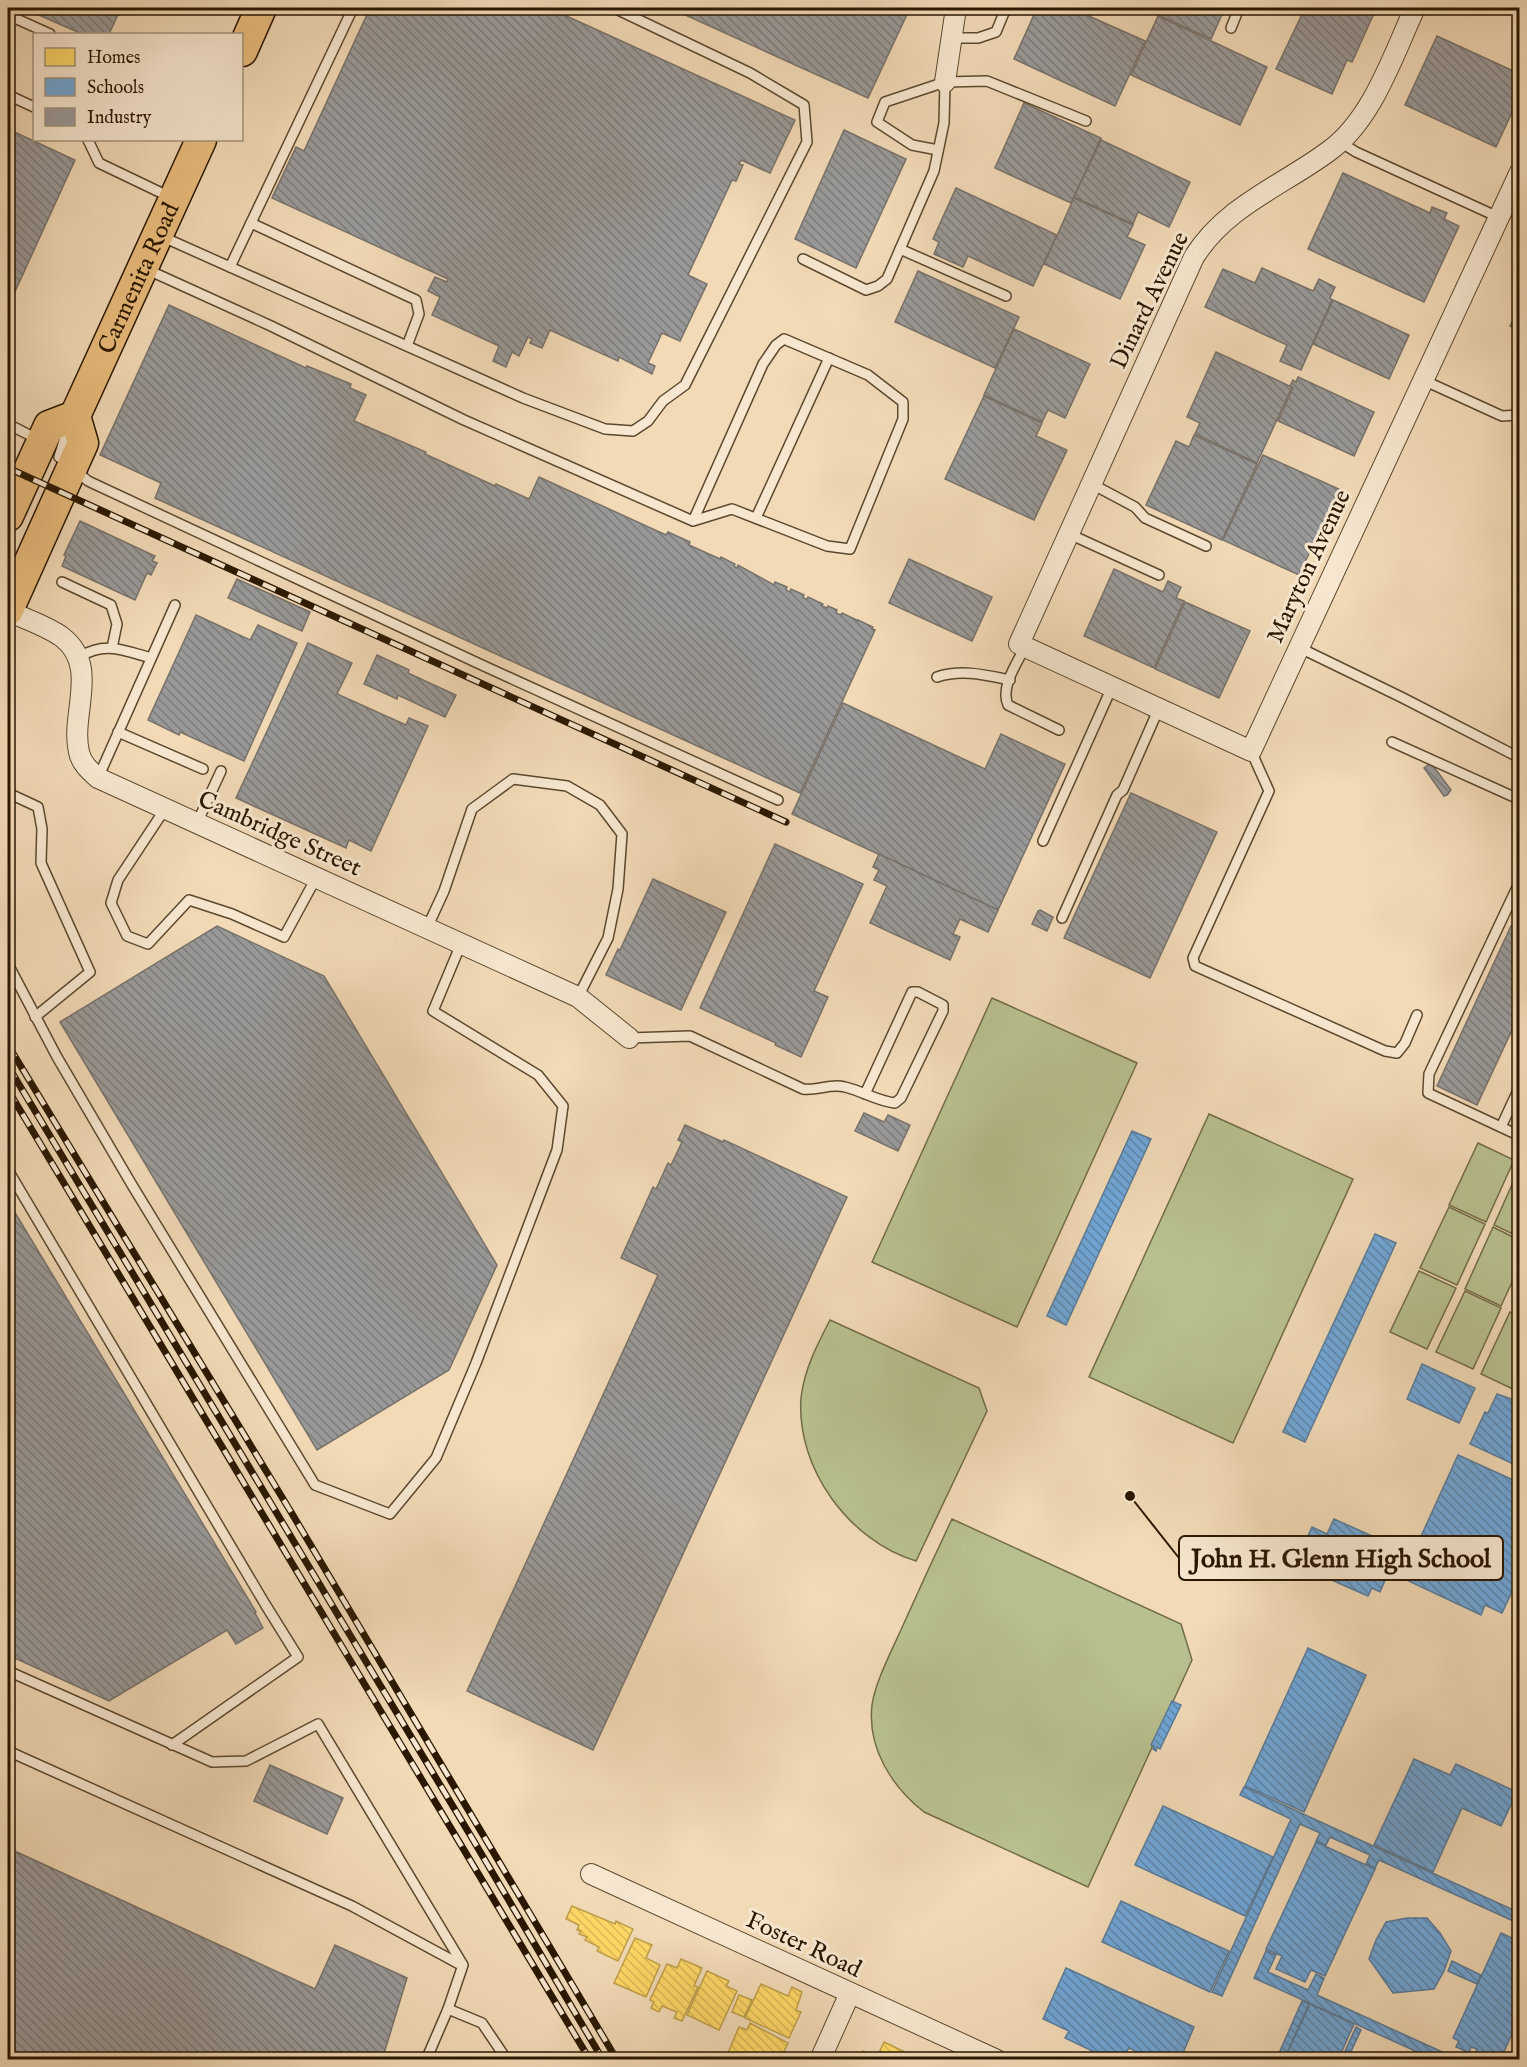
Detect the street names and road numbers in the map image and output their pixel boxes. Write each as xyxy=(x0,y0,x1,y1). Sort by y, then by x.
street label: Carmenita Road xyxy=(91,198,187,359)
street label: Dinard Avenue xyxy=(1104,227,1197,374)
street label: Maryton Avenue xyxy=(1260,485,1358,648)
street label: Cambridge Street xyxy=(193,785,366,884)
street label: Foster Road xyxy=(741,1905,866,1986)

